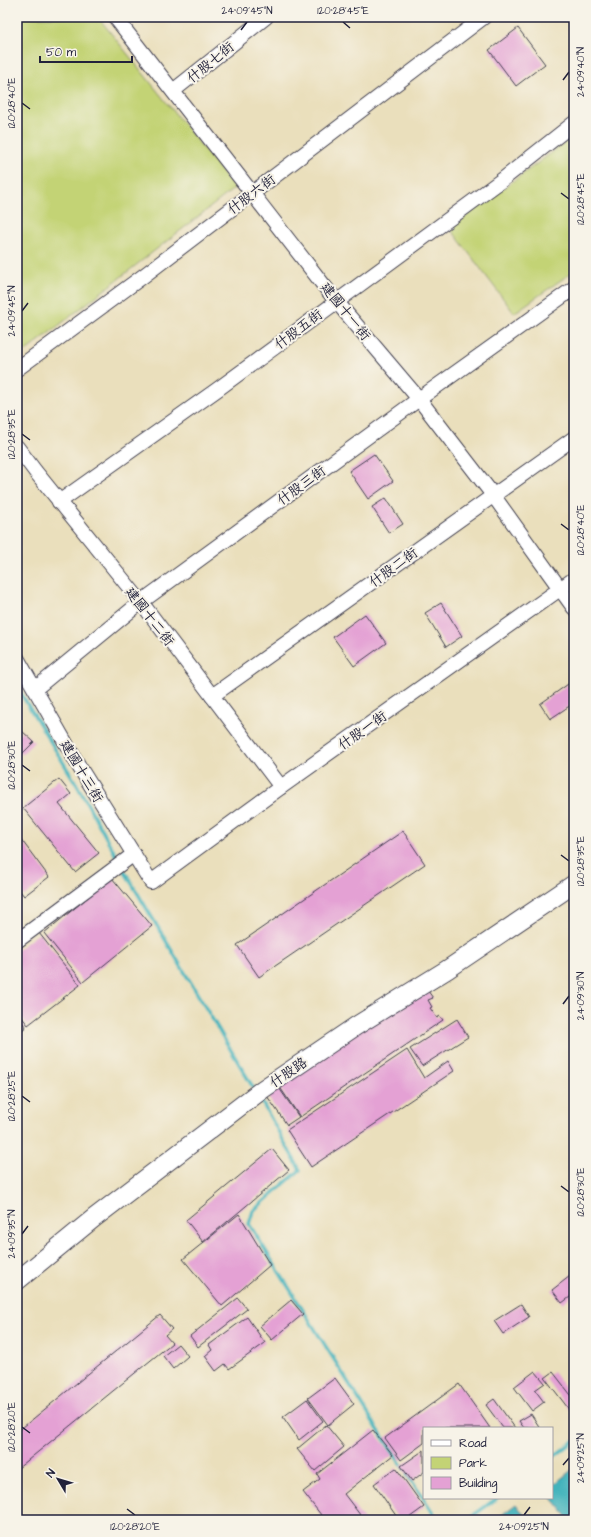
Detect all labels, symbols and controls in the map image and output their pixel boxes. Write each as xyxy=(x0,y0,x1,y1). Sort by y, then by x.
text: 24°09'45"N xyxy=(222,4,272,18)
text: 120°28'45"E xyxy=(317,4,369,18)
street label: 什股七街 xyxy=(183,37,239,88)
scale bar xyxy=(40,38,132,64)
text: 50 m xyxy=(46,44,77,61)
text: 24°09'40"N xyxy=(574,47,588,97)
text: 120°28'40"E xyxy=(5,78,19,128)
street label: 什股六街 xyxy=(223,170,280,220)
text: 120°28'45"E xyxy=(574,173,588,225)
street label: 建國十一街 xyxy=(315,278,375,345)
text: 24°09'45"N xyxy=(5,286,19,336)
street label: 什股五街 xyxy=(270,305,327,355)
text: 120°28'35"E xyxy=(5,409,19,459)
street label: 什股三街 xyxy=(273,461,330,510)
text: 120°28'40"E xyxy=(574,505,588,555)
street label: 什股二街 xyxy=(365,543,422,592)
street label: 建國十二街 xyxy=(120,583,179,650)
street label: 什股一街 xyxy=(334,707,391,755)
street label: 建國十三街 xyxy=(55,736,108,807)
text: 120°28'30"E xyxy=(5,740,19,790)
text: 120°28'35"E xyxy=(574,836,588,886)
text: 24°09'30"N xyxy=(574,972,588,1020)
street label: 什股路 xyxy=(266,1053,312,1093)
text: 120°28'25"E xyxy=(5,1071,19,1121)
text: 120°28'30"E xyxy=(574,1167,588,1217)
text: 24°09'35"N xyxy=(5,1209,19,1259)
text: 120°28'20"E xyxy=(5,1402,19,1452)
legend xyxy=(423,1427,553,1499)
text: 24°09'25"N xyxy=(574,1433,588,1483)
text: Road xyxy=(459,1435,487,1452)
text: Park xyxy=(459,1455,487,1472)
north arrow xyxy=(38,1459,78,1499)
text: N xyxy=(42,1466,59,1480)
text: Building xyxy=(459,1475,497,1493)
text: 120°28'20"E xyxy=(110,1520,160,1534)
text: 24°09'25"N xyxy=(499,1520,549,1534)

